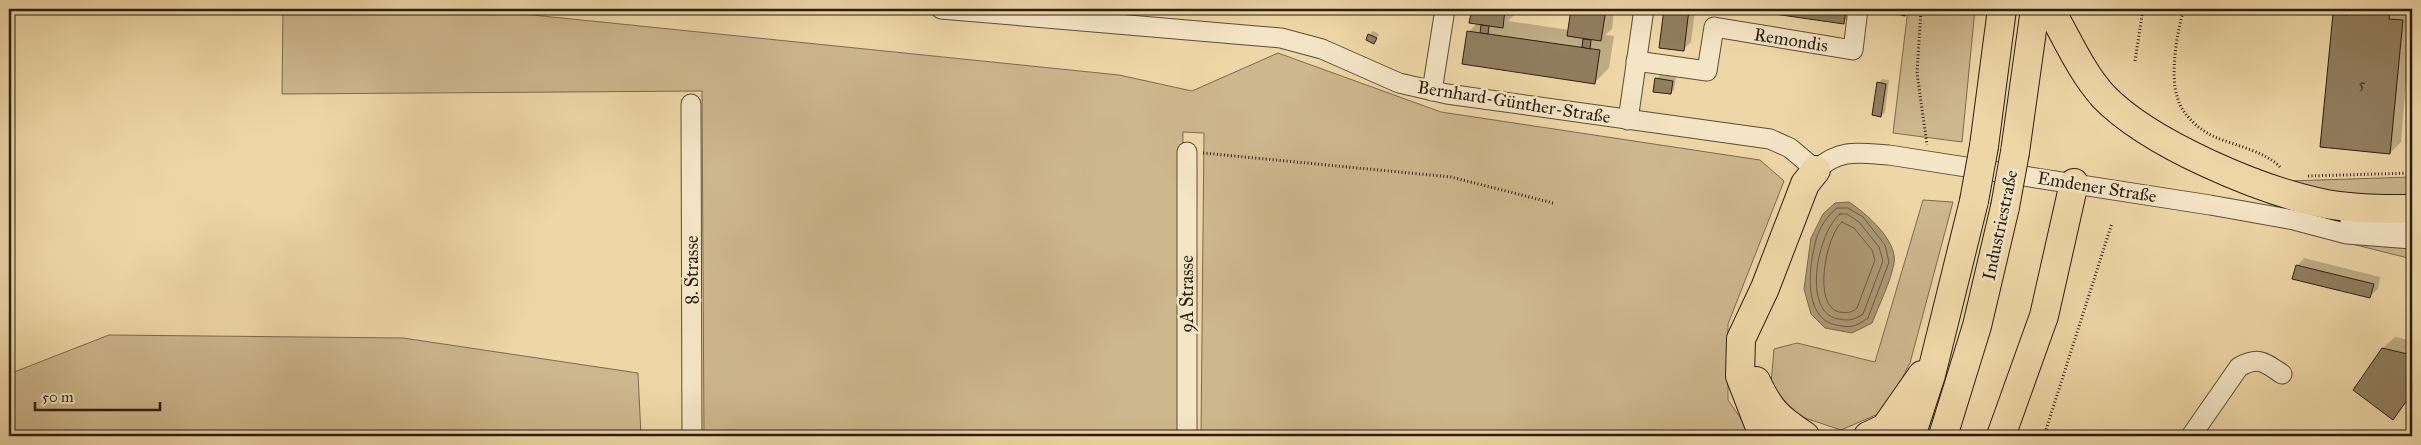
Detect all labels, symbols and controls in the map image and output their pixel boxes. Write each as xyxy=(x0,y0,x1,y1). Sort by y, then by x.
street label: Remondis xyxy=(1752,23,1830,57)
house number: 5 xyxy=(2359,75,2366,93)
street label: Bernhard-Günther-Straße xyxy=(1416,76,1612,128)
street label: Emdener Straße xyxy=(2036,167,2158,207)
street label: Industriestraße xyxy=(1978,168,2022,282)
street label: 8. Strasse xyxy=(681,236,703,304)
street label: 9A Strasse xyxy=(1176,255,1198,333)
scale bar xyxy=(35,380,160,412)
text: 50 m xyxy=(42,388,74,406)

